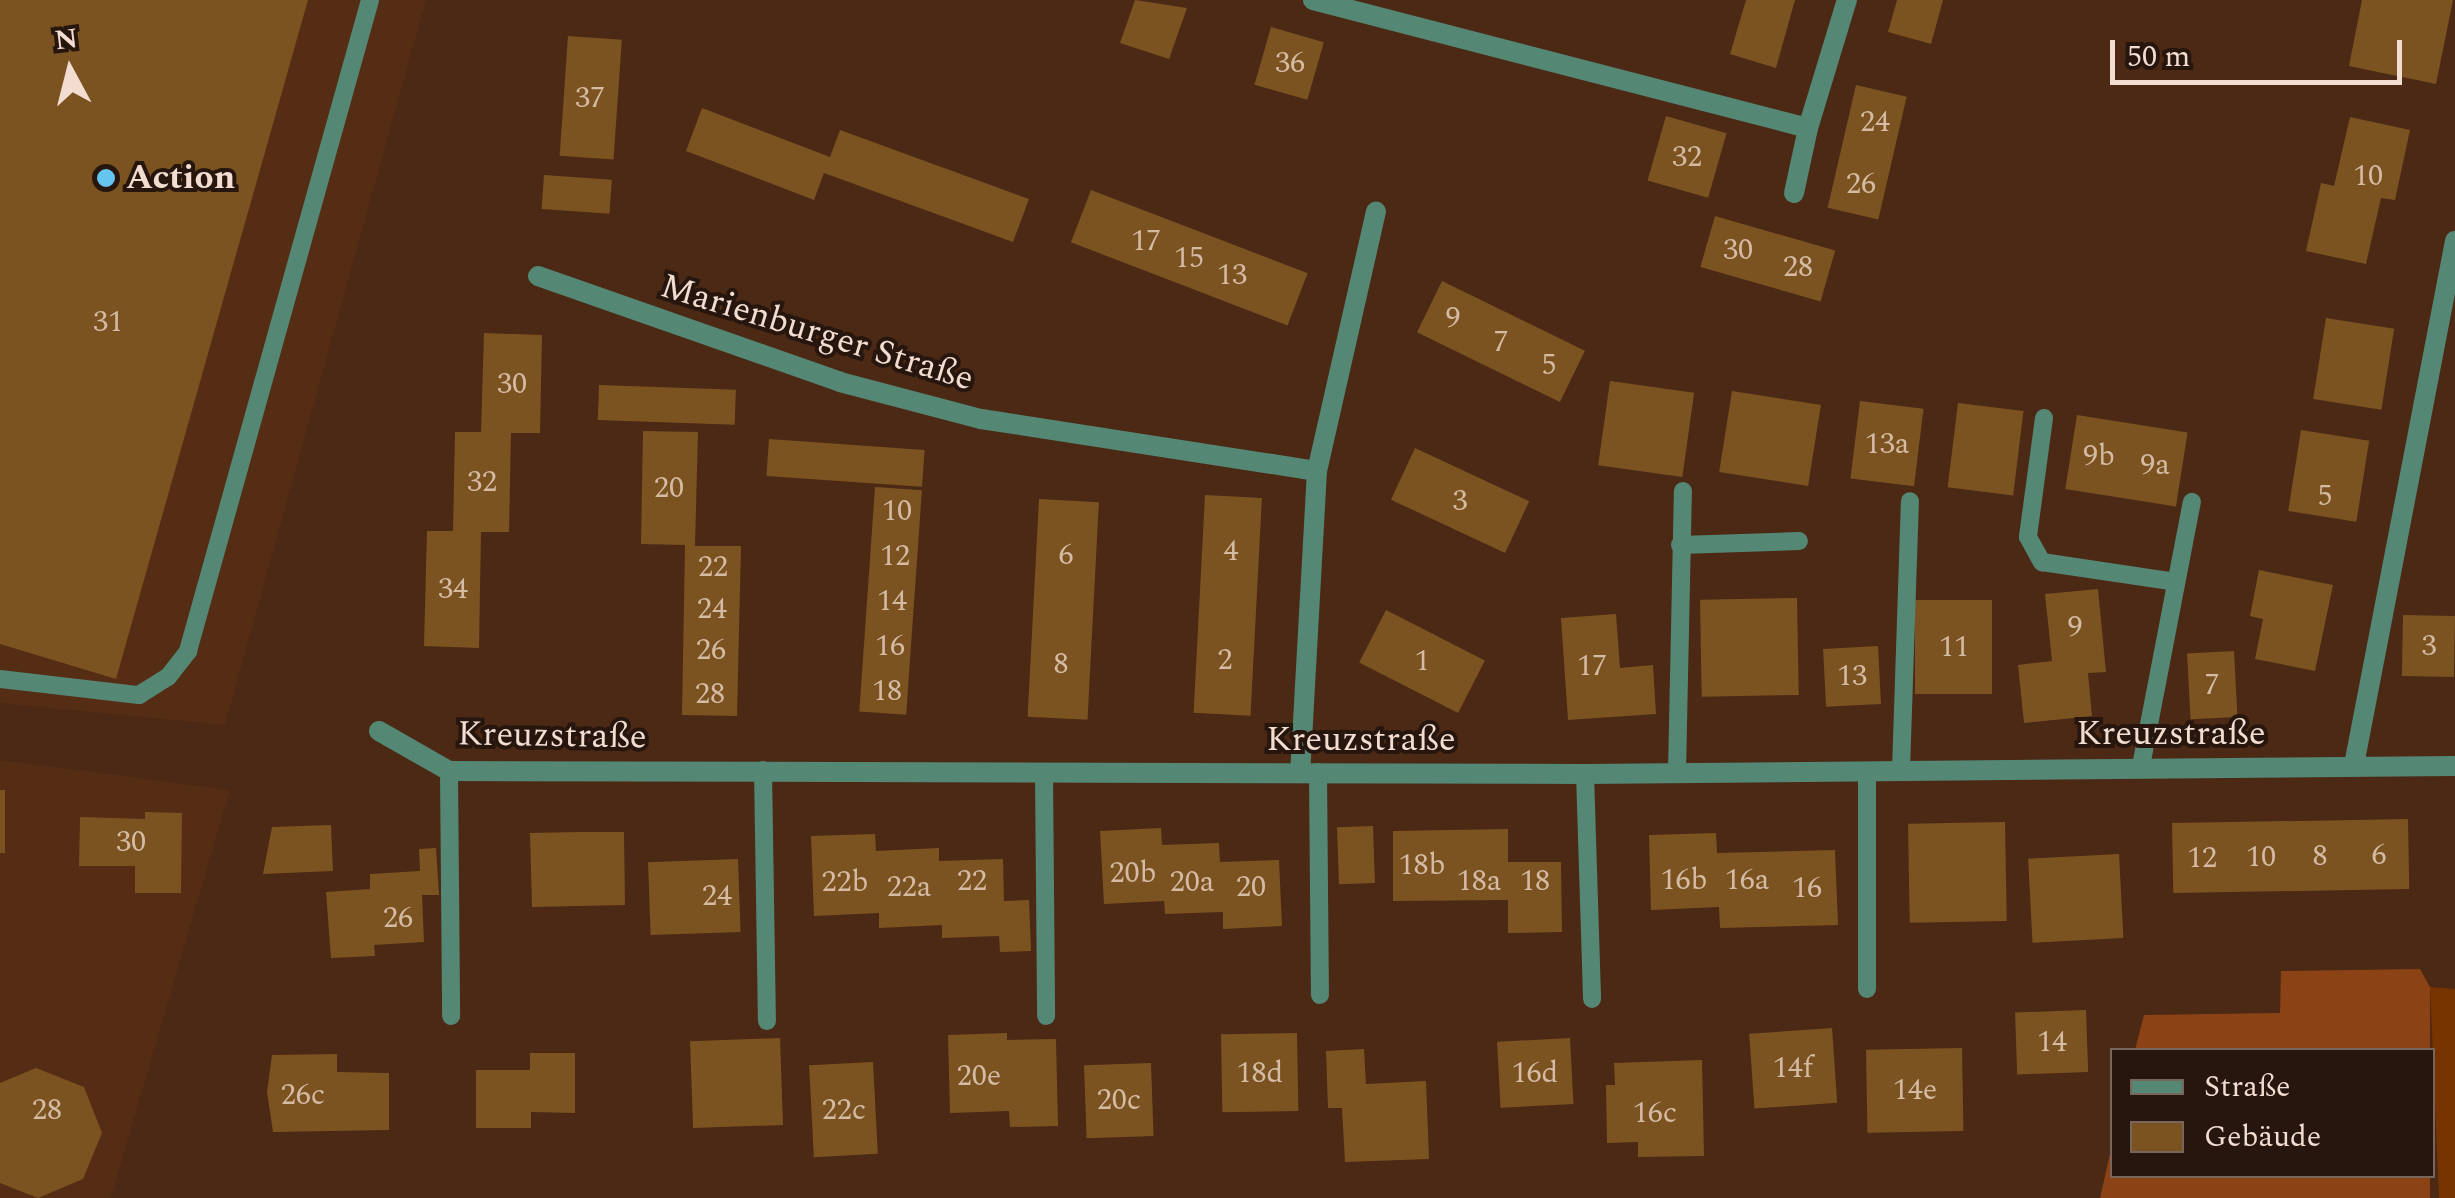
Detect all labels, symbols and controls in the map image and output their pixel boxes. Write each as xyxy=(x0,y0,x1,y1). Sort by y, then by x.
text: N xyxy=(52,17,80,62)
north arrow xyxy=(20,20,120,120)
scale bar xyxy=(2115,20,2408,82)
text: 50 m xyxy=(2127,34,2190,80)
house number: 36 xyxy=(1275,45,1305,81)
house number: 37 xyxy=(575,80,605,116)
house number: 24 xyxy=(1860,104,1890,140)
house number: 32 xyxy=(1672,139,1702,175)
place label: Action xyxy=(126,157,235,199)
house number: 10 xyxy=(2353,158,2383,194)
house number: 26 xyxy=(1846,166,1876,202)
marker: Action xyxy=(95,167,117,189)
house number: 17 xyxy=(1131,223,1161,259)
house number: 30 xyxy=(1723,232,1753,268)
house number: 15 xyxy=(1174,240,1204,276)
house number: 28 xyxy=(1783,249,1813,285)
house number: 13 xyxy=(1217,257,1247,293)
street label: Marienburger Straße xyxy=(655,265,979,401)
house number: 9 xyxy=(1446,300,1460,336)
house number: 31 xyxy=(93,304,123,340)
house number: 7 xyxy=(1494,324,1508,360)
house number: 5 xyxy=(1542,347,1556,383)
house number: 30 xyxy=(497,366,527,402)
house number: 13a xyxy=(1865,426,1909,462)
house number: 9b xyxy=(2083,438,2115,474)
house number: 9a xyxy=(2140,447,2170,483)
house number: 32 xyxy=(467,464,497,500)
house number: 20 xyxy=(654,470,684,506)
house number: 5 xyxy=(2318,478,2332,514)
house number: 3 xyxy=(1453,483,1467,519)
house number: 10 xyxy=(882,493,912,529)
house number: 4 xyxy=(1224,533,1238,569)
house number: 6 xyxy=(1059,537,1073,573)
house number: 12 xyxy=(880,538,910,574)
house number: 22 xyxy=(698,549,728,585)
house number: 34 xyxy=(438,571,468,607)
house number: 14 xyxy=(877,583,907,619)
house number: 24 xyxy=(697,591,727,627)
house number: 9 xyxy=(2068,609,2082,645)
house number: 16 xyxy=(875,628,905,664)
house number: 3 xyxy=(2422,628,2436,664)
house number: 11 xyxy=(1939,629,1969,665)
house number: 26 xyxy=(696,632,726,668)
house number: 2 xyxy=(1218,642,1232,678)
house number: 1 xyxy=(1415,643,1429,679)
house number: 8 xyxy=(1054,646,1068,682)
house number: 17 xyxy=(1577,648,1607,684)
house number: 13 xyxy=(1837,658,1867,694)
house number: 7 xyxy=(2205,667,2219,703)
house number: 18 xyxy=(872,673,902,709)
house number: 28 xyxy=(695,676,725,712)
street label: Kreuzstraße xyxy=(457,713,647,759)
street label: Kreuzstraße xyxy=(2076,713,2266,755)
street label: Kreuzstraße xyxy=(1266,719,1456,761)
house number: 30 xyxy=(116,824,146,860)
house number: 6 xyxy=(2372,837,2386,873)
house number: 8 xyxy=(2313,838,2327,874)
house number: 10 xyxy=(2246,839,2276,875)
house number: 12 xyxy=(2187,840,2217,876)
house number: 18b xyxy=(1399,847,1445,883)
house number: 20b xyxy=(1110,855,1156,891)
house number: 16b xyxy=(1661,862,1707,898)
house number: 16a xyxy=(1725,862,1769,898)
house number: 22 xyxy=(957,863,987,899)
house number: 18a xyxy=(1457,863,1501,899)
house number: 18 xyxy=(1520,863,1550,899)
house number: 22b xyxy=(822,864,868,900)
house number: 20a xyxy=(1170,864,1214,900)
house number: 22a xyxy=(887,869,931,905)
house number: 20 xyxy=(1236,869,1266,905)
house number: 16 xyxy=(1792,870,1822,906)
house number: 24 xyxy=(702,878,732,914)
house number: 26 xyxy=(383,900,413,936)
house number: 14 xyxy=(2037,1024,2067,1060)
legend xyxy=(2110,1048,2435,1178)
house number: 14f xyxy=(1773,1050,1813,1086)
house number: 18d xyxy=(1237,1055,1283,1091)
house number: 16d xyxy=(1512,1055,1558,1091)
house number: 20e xyxy=(957,1058,1001,1094)
text: Straße xyxy=(2204,1064,2291,1110)
house number: 14e xyxy=(1893,1072,1937,1108)
house number: 26c xyxy=(281,1077,325,1113)
house number: 20c xyxy=(1097,1082,1141,1118)
house number: 28 xyxy=(32,1092,62,1128)
house number: 22c xyxy=(822,1092,866,1128)
house number: 16c xyxy=(1633,1095,1677,1131)
text: Gebäude xyxy=(2204,1114,2321,1160)

